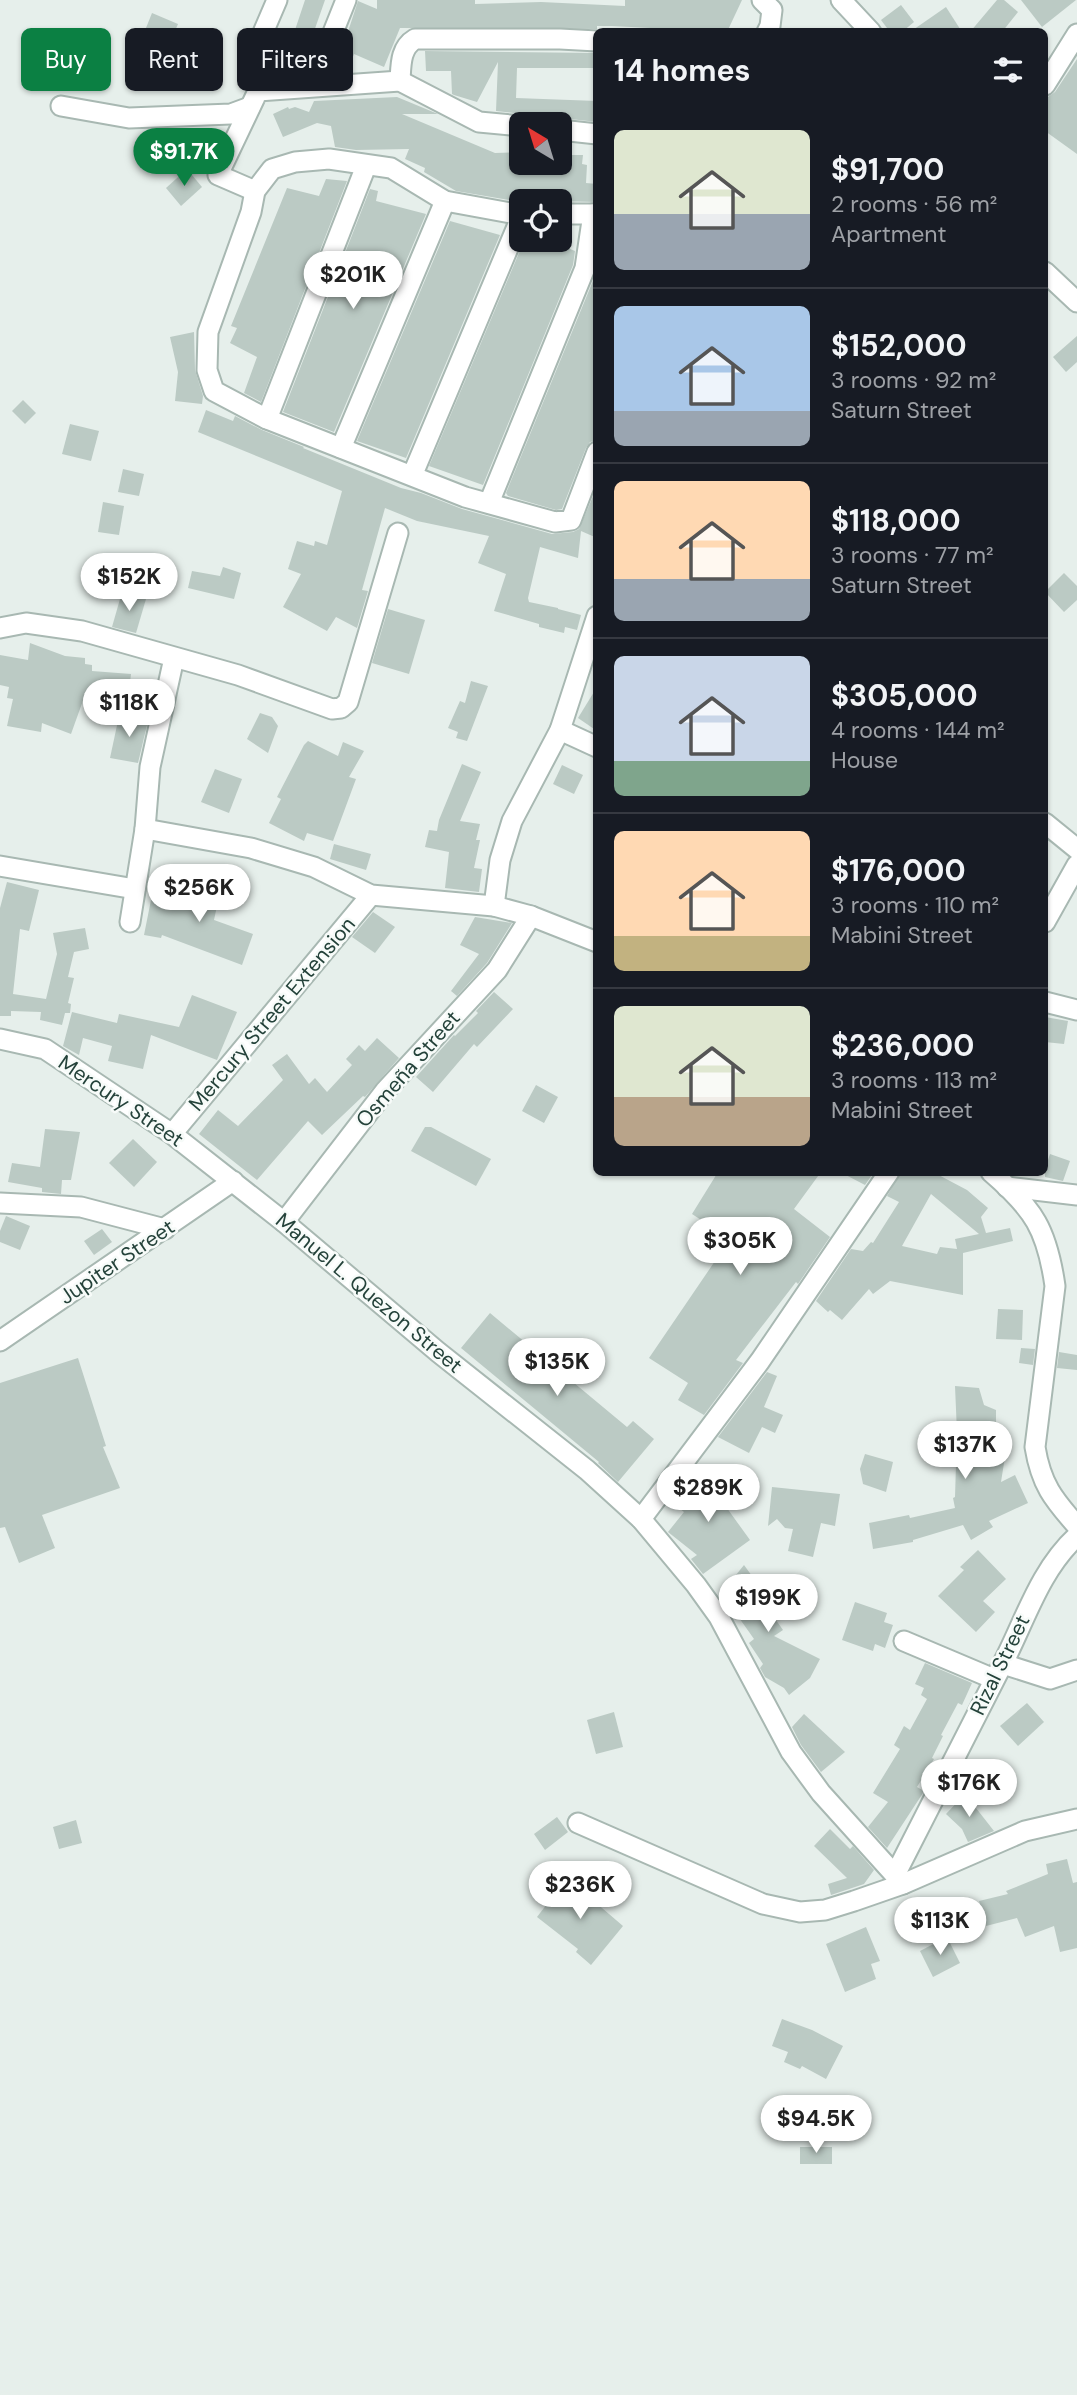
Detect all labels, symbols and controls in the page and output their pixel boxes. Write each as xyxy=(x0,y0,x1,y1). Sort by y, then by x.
chip: Buy xyxy=(21,28,111,91)
chip: Rent xyxy=(125,28,223,91)
chip: Filters xyxy=(237,28,353,91)
text: 14 homes xyxy=(614,51,751,90)
icon: filters xyxy=(989,51,1027,89)
north arrow xyxy=(509,112,572,175)
map controls xyxy=(509,112,572,252)
pin: $91.7K xyxy=(127,128,241,188)
text: $91.7K xyxy=(149,136,219,166)
text: $91,700 xyxy=(831,150,944,189)
icon: home xyxy=(670,158,754,242)
button: locate xyxy=(509,189,572,252)
text: 2 rooms · 56 m² xyxy=(831,189,997,219)
text: Apartment xyxy=(831,219,946,249)
pin: $201K xyxy=(304,252,402,311)
text: $201K xyxy=(320,259,386,289)
text: $152,000 xyxy=(831,326,967,365)
icon: home xyxy=(670,334,754,418)
text: 3 rooms · 92 m² xyxy=(831,365,996,395)
text: Saturn Street xyxy=(831,395,972,425)
text: $118,000 xyxy=(831,501,961,540)
icon: home xyxy=(670,509,754,593)
text: 3 rooms · 77 m² xyxy=(831,540,994,570)
pin: $152K xyxy=(80,554,178,613)
text: $152K xyxy=(97,561,161,591)
text: Saturn Street xyxy=(831,570,972,600)
text: $305,000 xyxy=(831,676,978,715)
pin: $118K xyxy=(80,680,178,739)
icon: home xyxy=(670,684,754,768)
text: $118K xyxy=(99,687,159,717)
text: 4 rooms · 144 m² xyxy=(831,715,1005,745)
text: House xyxy=(831,745,898,775)
text: $176,000 xyxy=(831,851,966,890)
icon: home xyxy=(670,859,754,943)
pin: $256K xyxy=(150,864,248,924)
text: $256K xyxy=(163,872,235,902)
text: 3 rooms · 110 m² xyxy=(831,890,999,920)
street label: Mercury Street Extension xyxy=(182,911,362,1117)
text: Mabini Street xyxy=(831,920,973,950)
street label: Osmeña Street xyxy=(350,1005,466,1133)
text: $236,000 xyxy=(831,1026,974,1065)
icon: home xyxy=(670,1034,754,1118)
street label: Mercury Street xyxy=(53,1049,189,1153)
text: 3 rooms · 113 m² xyxy=(831,1065,997,1095)
text: Mabini Street xyxy=(831,1095,973,1125)
street label: Manuel L. Quezon Street xyxy=(270,1207,468,1379)
street label: Jupiter Street xyxy=(54,1213,180,1311)
pin: $305K xyxy=(691,1218,789,1277)
text: $305K xyxy=(703,1225,777,1255)
pin: $135K xyxy=(508,1338,606,1398)
text: $135K xyxy=(524,1346,590,1376)
pin: $137K xyxy=(916,1422,1014,1481)
text: $137K xyxy=(933,1429,997,1459)
pin: $289K xyxy=(659,1464,757,1524)
text: $289K xyxy=(673,1472,743,1502)
pin: $199K xyxy=(719,1574,817,1634)
text: $199K xyxy=(735,1582,801,1612)
street label: Rizal Street xyxy=(964,1610,1036,1720)
pin: $176K xyxy=(920,1759,1018,1819)
text: $176K xyxy=(937,1767,1001,1797)
pin: $236K xyxy=(531,1862,629,1921)
text: $236K xyxy=(545,1869,615,1899)
pin: $113K xyxy=(891,1898,989,1957)
text: $113K xyxy=(910,1905,970,1935)
pin: $94.5K xyxy=(759,2096,873,2155)
text: $94.5K xyxy=(777,2103,855,2133)

